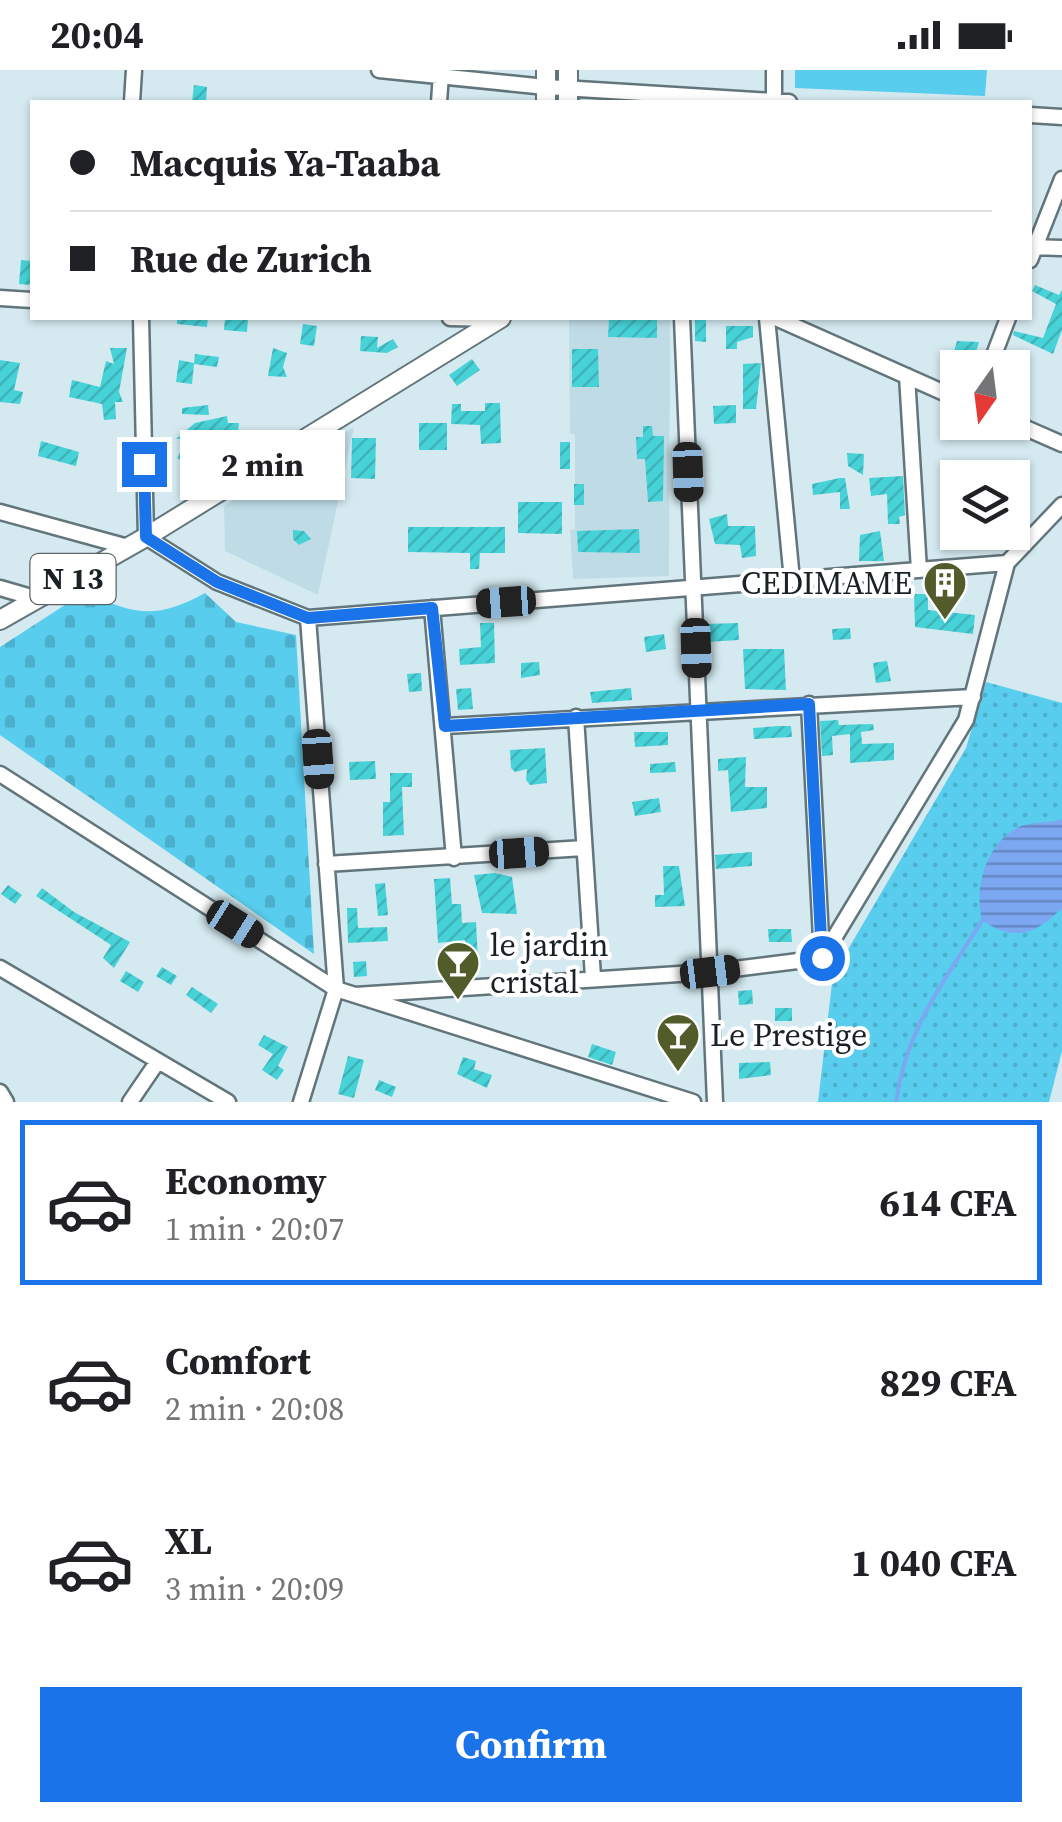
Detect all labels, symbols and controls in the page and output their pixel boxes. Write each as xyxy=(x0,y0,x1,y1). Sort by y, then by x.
text: 20:04 xyxy=(50,9,144,61)
text: Macquis Ya-Taaba xyxy=(130,137,440,189)
text: Rue de Zurich xyxy=(130,233,372,285)
north arrow xyxy=(940,350,1030,440)
map controls xyxy=(940,350,1030,550)
callout: 2 min xyxy=(179,429,344,499)
car xyxy=(672,441,704,503)
route end xyxy=(122,442,167,487)
text: 2 min xyxy=(221,443,304,487)
button: layers xyxy=(940,460,1030,550)
road number: N 13 xyxy=(30,554,116,604)
building icon: CEDIMAME xyxy=(922,560,968,621)
place label: CEDIMAME xyxy=(741,561,912,605)
car xyxy=(475,585,537,619)
car xyxy=(680,617,712,679)
car xyxy=(301,728,335,790)
car xyxy=(488,836,550,870)
car xyxy=(202,895,268,953)
place label: le jardin cristal xyxy=(490,923,609,1004)
route start xyxy=(800,936,845,981)
bar icon: le jardin cristal xyxy=(435,940,481,1001)
car xyxy=(678,953,742,991)
bar icon: Le Prestige xyxy=(655,1012,701,1073)
place label: Le Prestige xyxy=(710,1013,867,1057)
text: Economy xyxy=(165,1155,327,1207)
icon: car xyxy=(45,1158,135,1248)
text: 614 CFA xyxy=(880,1177,1017,1229)
text: 1 min · 20:07 xyxy=(165,1207,344,1251)
text: Comfort xyxy=(165,1335,311,1387)
icon: car xyxy=(45,1338,135,1428)
text: 829 CFA xyxy=(880,1357,1017,1409)
text: 2 min · 20:08 xyxy=(165,1387,344,1431)
text: XL xyxy=(165,1515,212,1567)
icon: car xyxy=(45,1518,135,1608)
text: 1 040 CFA xyxy=(851,1537,1017,1589)
text: 3 min · 20:09 xyxy=(165,1567,344,1611)
button: Confirm xyxy=(40,1687,1022,1802)

